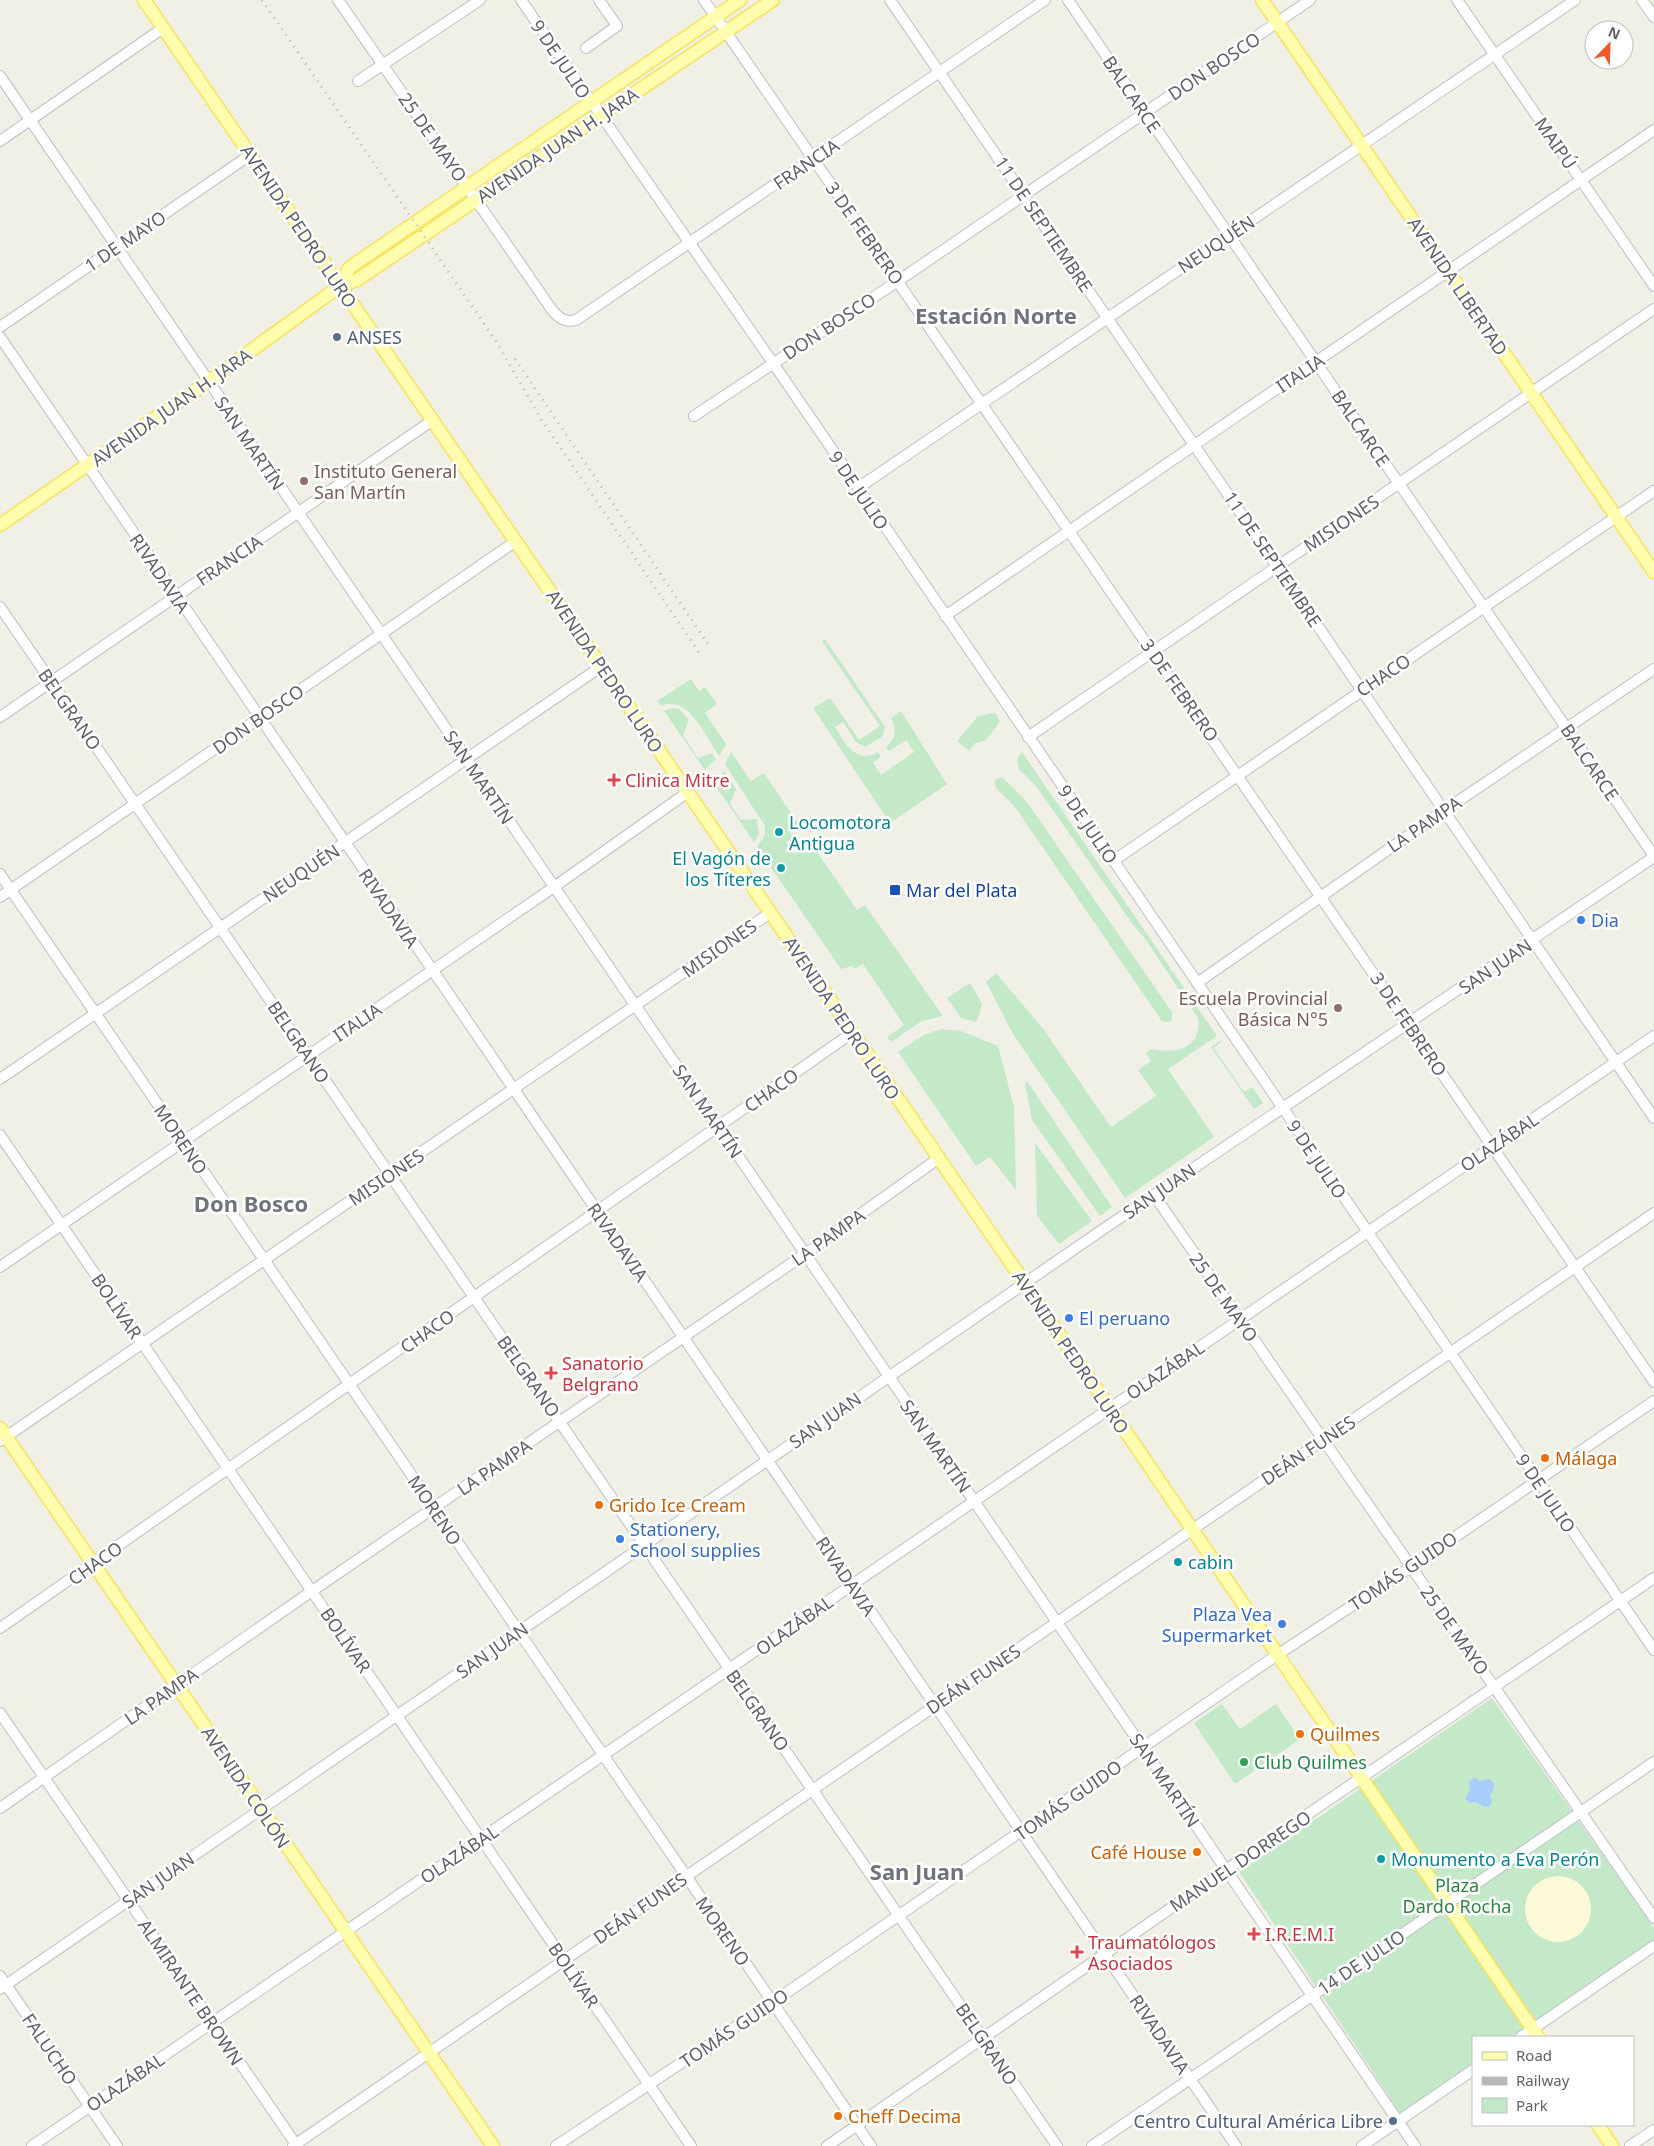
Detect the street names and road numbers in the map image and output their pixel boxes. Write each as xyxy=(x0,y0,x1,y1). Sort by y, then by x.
street label: 9 DE JULIO xyxy=(526,15,596,103)
street label: DON BOSCO xyxy=(1163,26,1265,106)
street label: BALCARCE xyxy=(1098,51,1166,137)
street label: AVENIDA JUAN H. JARA xyxy=(472,82,643,208)
street label: 25 DE MAYO xyxy=(393,88,473,186)
street label: MAIPÚ xyxy=(1530,112,1582,174)
street label: FRANCIA xyxy=(768,133,844,195)
street label: AVENIDA PEDRO LURO xyxy=(235,140,363,312)
street label: 11 DE SEPTIEMBRE xyxy=(990,151,1098,297)
street label: 3 DE FEBRERO xyxy=(821,177,909,289)
street label: 1 DE MAYO xyxy=(80,205,170,277)
street label: NEUQUÉN xyxy=(1173,210,1259,278)
street label: AVENIDA LIBERTAD xyxy=(1403,212,1513,360)
street label: DON BOSCO xyxy=(778,287,880,365)
street label: AVENIDA JUAN H. JARA xyxy=(86,342,256,471)
street label: ITALIA xyxy=(1271,348,1329,398)
street label: BALCARCE xyxy=(1327,385,1395,471)
street label: SAN MARTÍN xyxy=(210,391,290,495)
street label: 9 DE JULIO xyxy=(824,446,894,534)
street label: 11 DE SEPTIEMBRE xyxy=(1219,486,1327,632)
street label: MISIONES xyxy=(1299,489,1383,557)
street label: RIVADAVIA xyxy=(125,529,196,618)
street label: FRANCIA xyxy=(191,529,267,591)
street label: AVENIDA PEDRO LURO xyxy=(541,585,669,757)
street label: 3 DE FEBRERO xyxy=(1136,634,1224,746)
street label: CHACO xyxy=(1351,648,1415,702)
street label: BELGRANO xyxy=(33,663,107,755)
street label: DON BOSCO xyxy=(208,679,308,759)
street label: BALCARCE xyxy=(1556,719,1624,805)
street label: SAN MARTÍN xyxy=(439,725,519,829)
street label: 9 DE JULIO xyxy=(1053,780,1123,868)
street label: LA PAMPA xyxy=(1382,790,1466,858)
street label: NEUQUÉN xyxy=(258,839,344,907)
street label: RIVADAVIA xyxy=(354,864,425,953)
street label: MISIONES xyxy=(677,913,761,983)
street label: AVENIDA PEDRO LURO xyxy=(778,932,906,1104)
street label: SAN JUAN xyxy=(1454,933,1536,999)
street label: 3 DE FEBRERO xyxy=(1365,967,1453,1081)
street label: BELGRANO xyxy=(263,996,335,1088)
street label: ITALIA xyxy=(328,997,386,1047)
street label: SAN MARTÍN xyxy=(668,1059,748,1163)
street label: CHACO xyxy=(739,1063,803,1117)
street label: MORENO xyxy=(149,1099,213,1179)
street label: OLAZÁBAL xyxy=(1455,1107,1543,1177)
street label: 9 DE JULIO xyxy=(1282,1115,1352,1203)
street label: MISIONES xyxy=(344,1143,428,1211)
street label: SAN JUAN xyxy=(1118,1158,1200,1224)
street label: RIVADAVIA xyxy=(582,1198,654,1286)
street label: LA PAMPA xyxy=(786,1203,870,1271)
street label: 25 DE MAYO xyxy=(1184,1248,1264,1346)
street label: AVENIDA PEDRO LURO xyxy=(1007,1266,1135,1438)
street label: BOLÍVAR xyxy=(86,1269,148,1343)
street label: CHACO xyxy=(395,1304,459,1358)
street label: BELGRANO xyxy=(492,1330,566,1422)
street label: OLAZÁBAL xyxy=(1121,1335,1209,1405)
street label: SAN JUAN xyxy=(784,1386,866,1454)
street label: SAN MARTÍN xyxy=(895,1395,977,1497)
street label: DEÁN FUNES xyxy=(1256,1409,1360,1490)
street label: LA PAMPA xyxy=(452,1433,536,1501)
street label: 9 DE JULIO xyxy=(1511,1449,1581,1537)
street label: MORENO xyxy=(403,1470,467,1550)
street label: TOMÁS GUIDO xyxy=(1344,1526,1462,1616)
street label: RIVADAVIA xyxy=(811,1532,882,1621)
street label: CHACO xyxy=(63,1536,127,1590)
street label: 25 DE MAYO xyxy=(1415,1581,1495,1679)
street label: OLAZÁBAL xyxy=(750,1590,838,1660)
street label: BOLÍVAR xyxy=(315,1603,377,1677)
street label: SAN JUAN xyxy=(451,1616,533,1684)
street label: DEÁN FUNES xyxy=(921,1638,1025,1719)
street label: LA PAMPA xyxy=(119,1662,203,1730)
street label: BELGRANO xyxy=(721,1664,795,1756)
street label: AVENIDA COLÓN xyxy=(196,1721,296,1853)
street label: SAN MARTÍN xyxy=(1125,1728,1205,1832)
street label: TOMÁS GUIDO xyxy=(1010,1754,1126,1846)
street label: MANUEL DORREGO xyxy=(1165,1805,1315,1917)
street label: OLAZÁBAL xyxy=(415,1819,503,1889)
street label: SAN JUAN xyxy=(117,1846,199,1914)
street label: DEÁN FUNES xyxy=(588,1867,692,1949)
street label: MORENO xyxy=(690,1892,756,1970)
street label: ALMIRANTE BROWN xyxy=(133,1914,249,2070)
street label: 14 DE JULIO xyxy=(1313,1924,1409,2000)
street label: BOLÍVAR xyxy=(543,1938,605,2012)
street label: TOMÁS GUIDO xyxy=(675,1983,793,2073)
street label: RIVADAVIA xyxy=(1125,1990,1196,2079)
street label: BELGRANO xyxy=(951,1998,1023,2090)
street label: FALUCHO xyxy=(17,2008,83,2090)
street label: OLAZÁBAL xyxy=(81,2047,169,2117)

